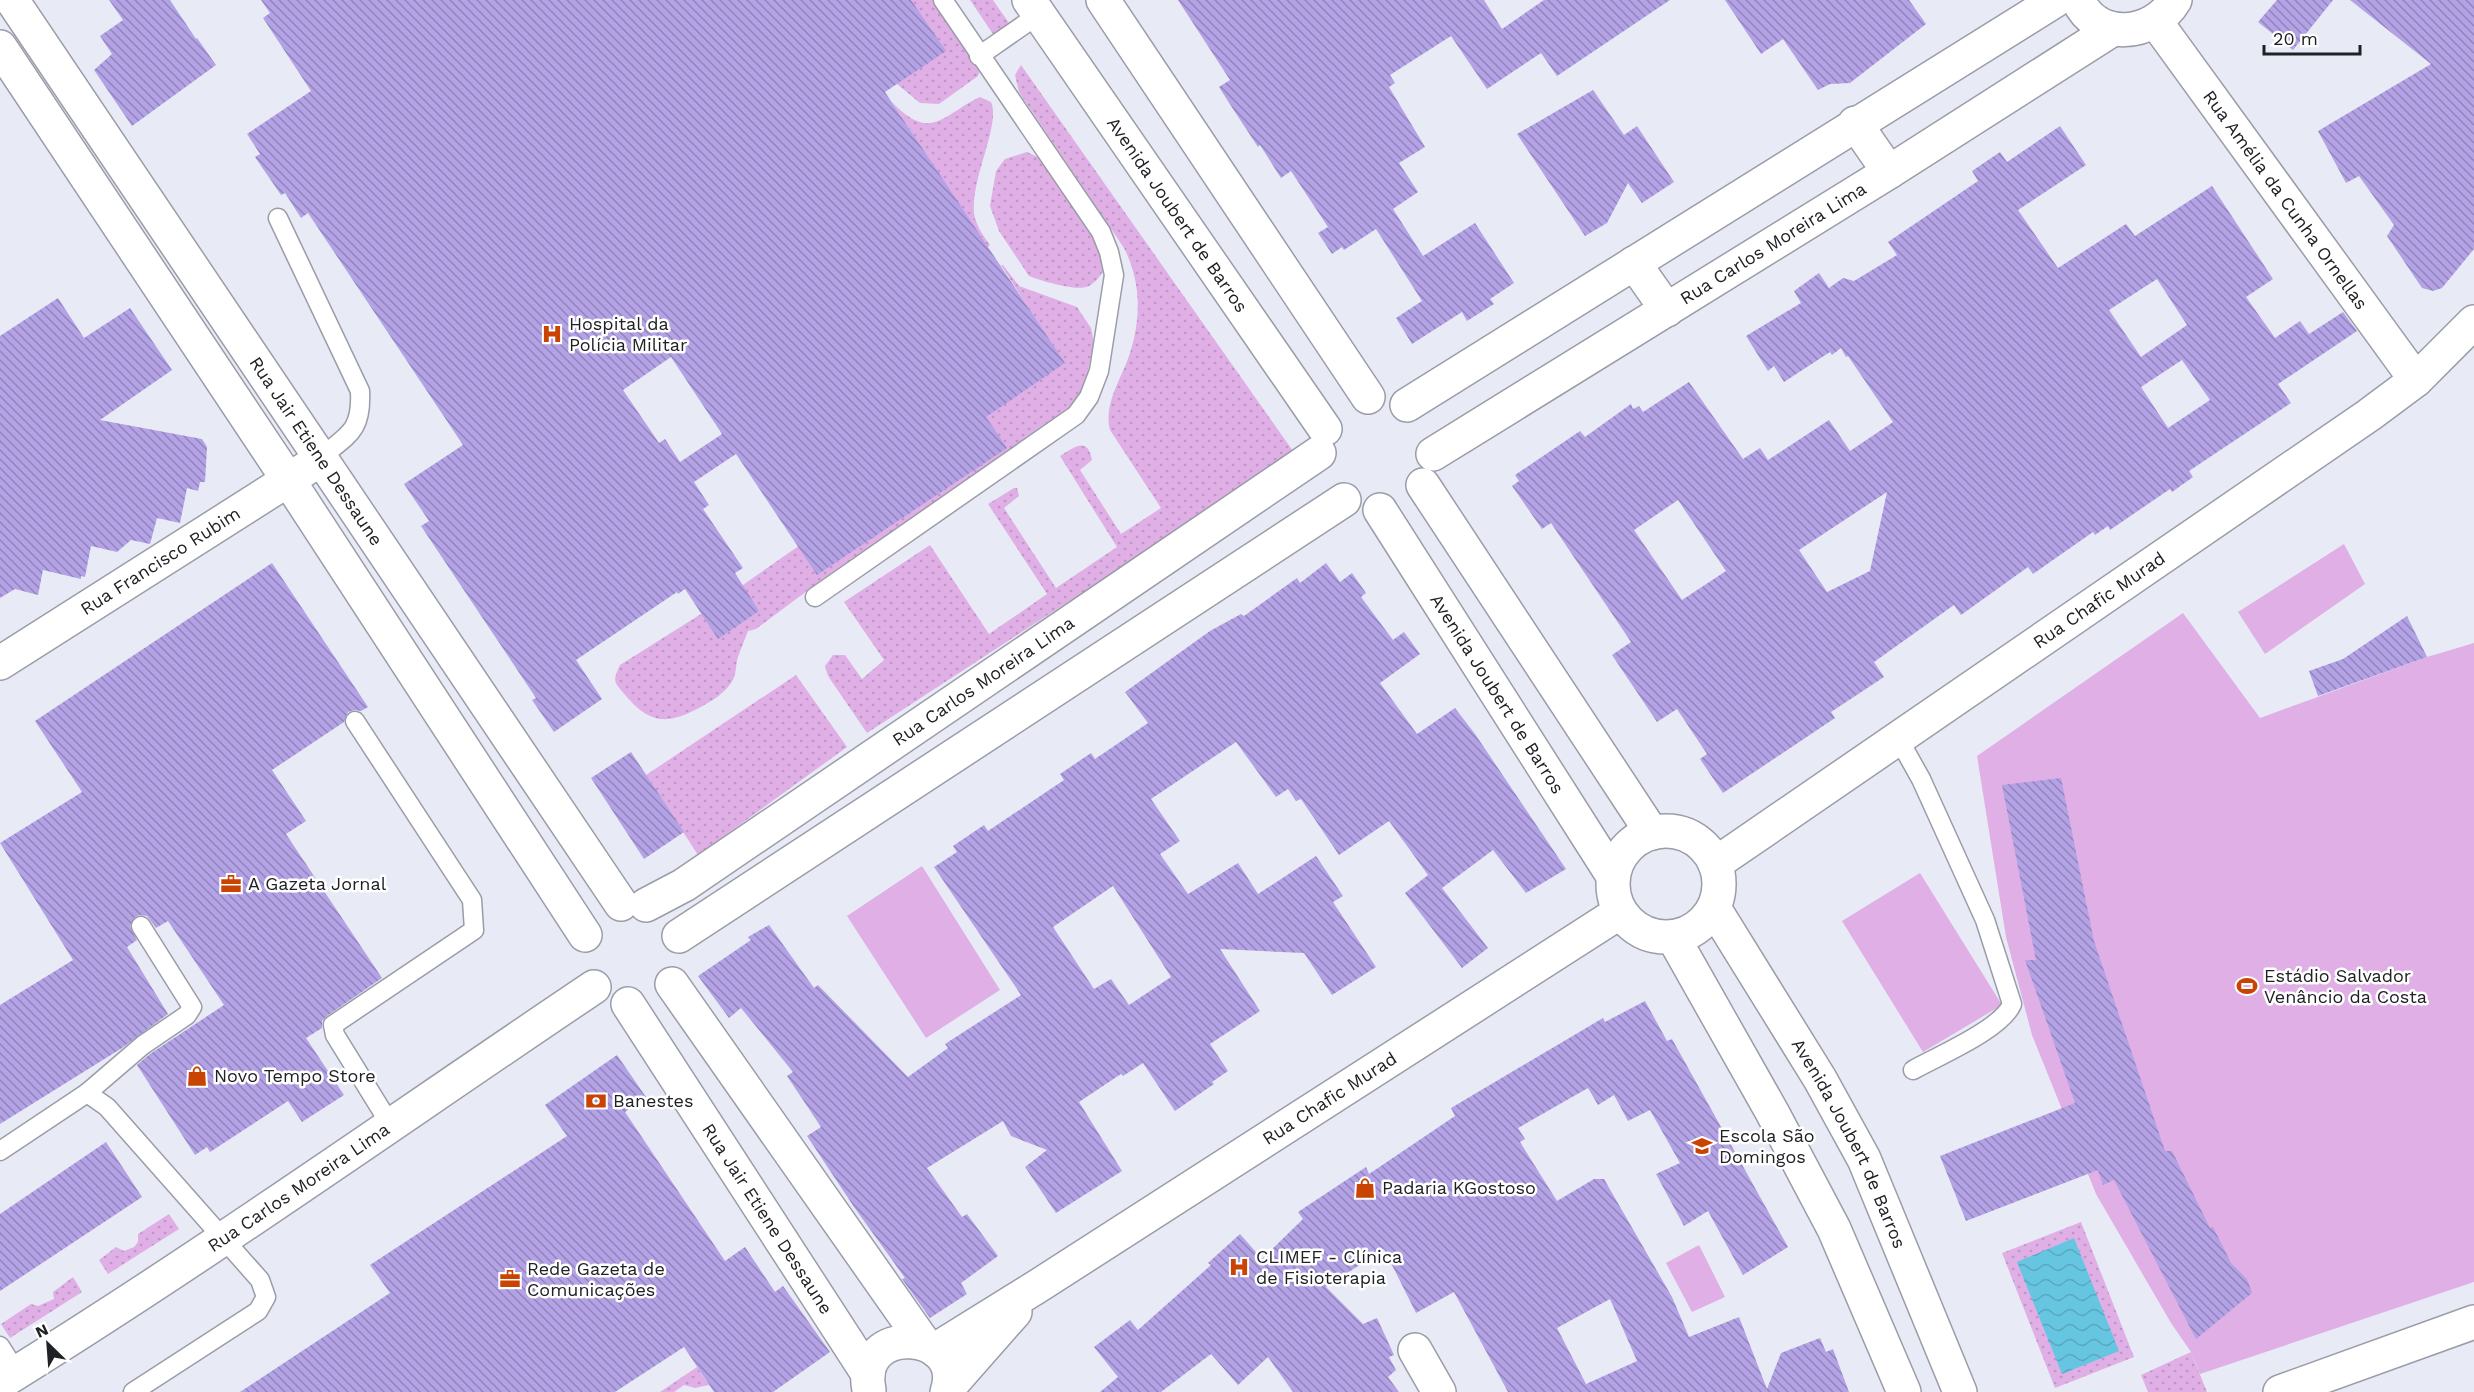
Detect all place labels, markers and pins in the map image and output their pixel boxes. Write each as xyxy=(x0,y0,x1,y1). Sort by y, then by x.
place label: Hospital da Polícia Militar xyxy=(569,313,687,355)
hospital icon: Hospital da Polícia Militar xyxy=(540,322,564,346)
office icon: A Gazeta Jornal xyxy=(219,872,243,896)
place label: A Gazeta Jornal xyxy=(248,873,387,894)
place label: Estádio Salvador Venâncio da Costa xyxy=(2264,965,2427,1007)
sports icon: Estádio Salvador Venâncio da Costa xyxy=(2235,974,2259,998)
shop icon: Novo Tempo Store xyxy=(185,1064,209,1088)
place label: Novo Tempo Store xyxy=(214,1065,376,1086)
bank icon: Banestes xyxy=(584,1089,608,1113)
place label: Banestes xyxy=(613,1090,693,1111)
place label: Escola São Domingos xyxy=(1719,1125,1815,1167)
school or university icon: Escola São Domingos xyxy=(1690,1134,1714,1158)
shop icon: Padaria KGostoso xyxy=(1353,1176,1377,1200)
place label: Padaria KGostoso xyxy=(1382,1177,1536,1198)
place label: CLIMEF - Clínica de Fisioterapia xyxy=(1256,1246,1402,1288)
hospital icon: CLIMEF - Clínica de Fisioterapia xyxy=(1227,1255,1251,1279)
place label: Rede Gazeta de Comunicações xyxy=(527,1258,665,1300)
office icon: Rede Gazeta de Comunicações xyxy=(498,1267,522,1291)

